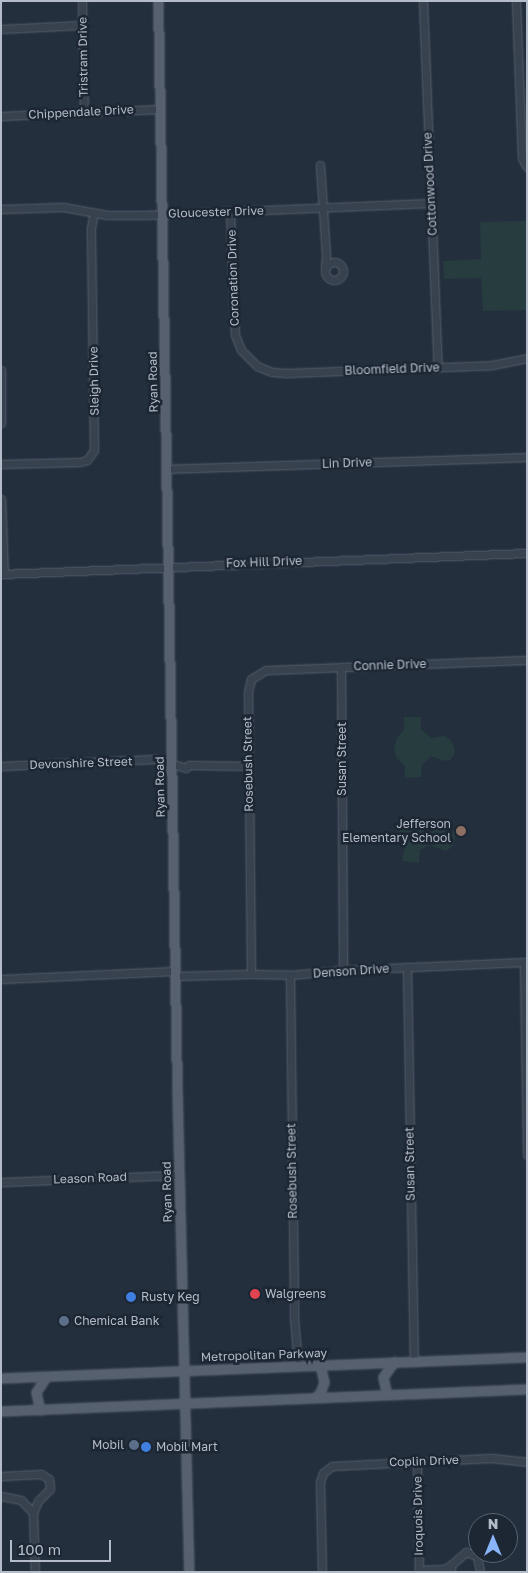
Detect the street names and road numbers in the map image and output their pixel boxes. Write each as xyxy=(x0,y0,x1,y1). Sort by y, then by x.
street label: Tristram Drive xyxy=(75,17,91,97)
street label: Chippendale Drive xyxy=(28,102,134,122)
street label: Cottonwood Drive xyxy=(420,132,440,236)
street label: Gloucester Drive xyxy=(168,203,264,221)
street label: Coronation Drive xyxy=(224,230,242,326)
street label: Sleigh Drive xyxy=(86,346,102,416)
street label: Ryan Road xyxy=(145,351,161,413)
street label: Bloomfield Drive xyxy=(344,360,440,378)
street label: Lin Drive xyxy=(322,455,372,471)
street label: Fox Hill Drive xyxy=(226,553,302,571)
street label: Connie Drive xyxy=(353,657,427,673)
street label: Rosebush Street xyxy=(240,716,256,812)
street label: Susan Street xyxy=(335,722,349,796)
street label: Devonshire Street xyxy=(29,754,133,772)
street label: Ryan Road xyxy=(152,756,168,818)
street label: Denson Drive xyxy=(312,961,390,981)
street label: Rosebush Street xyxy=(284,1123,300,1219)
street label: Susan Street xyxy=(402,1127,418,1201)
street label: Ryan Road xyxy=(159,1161,175,1223)
street label: Leason Road xyxy=(53,1170,127,1186)
street label: Metropolitan Parkway xyxy=(201,1346,327,1364)
street label: Coplin Drive xyxy=(389,1453,459,1469)
street label: Iroquois Drive xyxy=(410,1476,426,1556)

